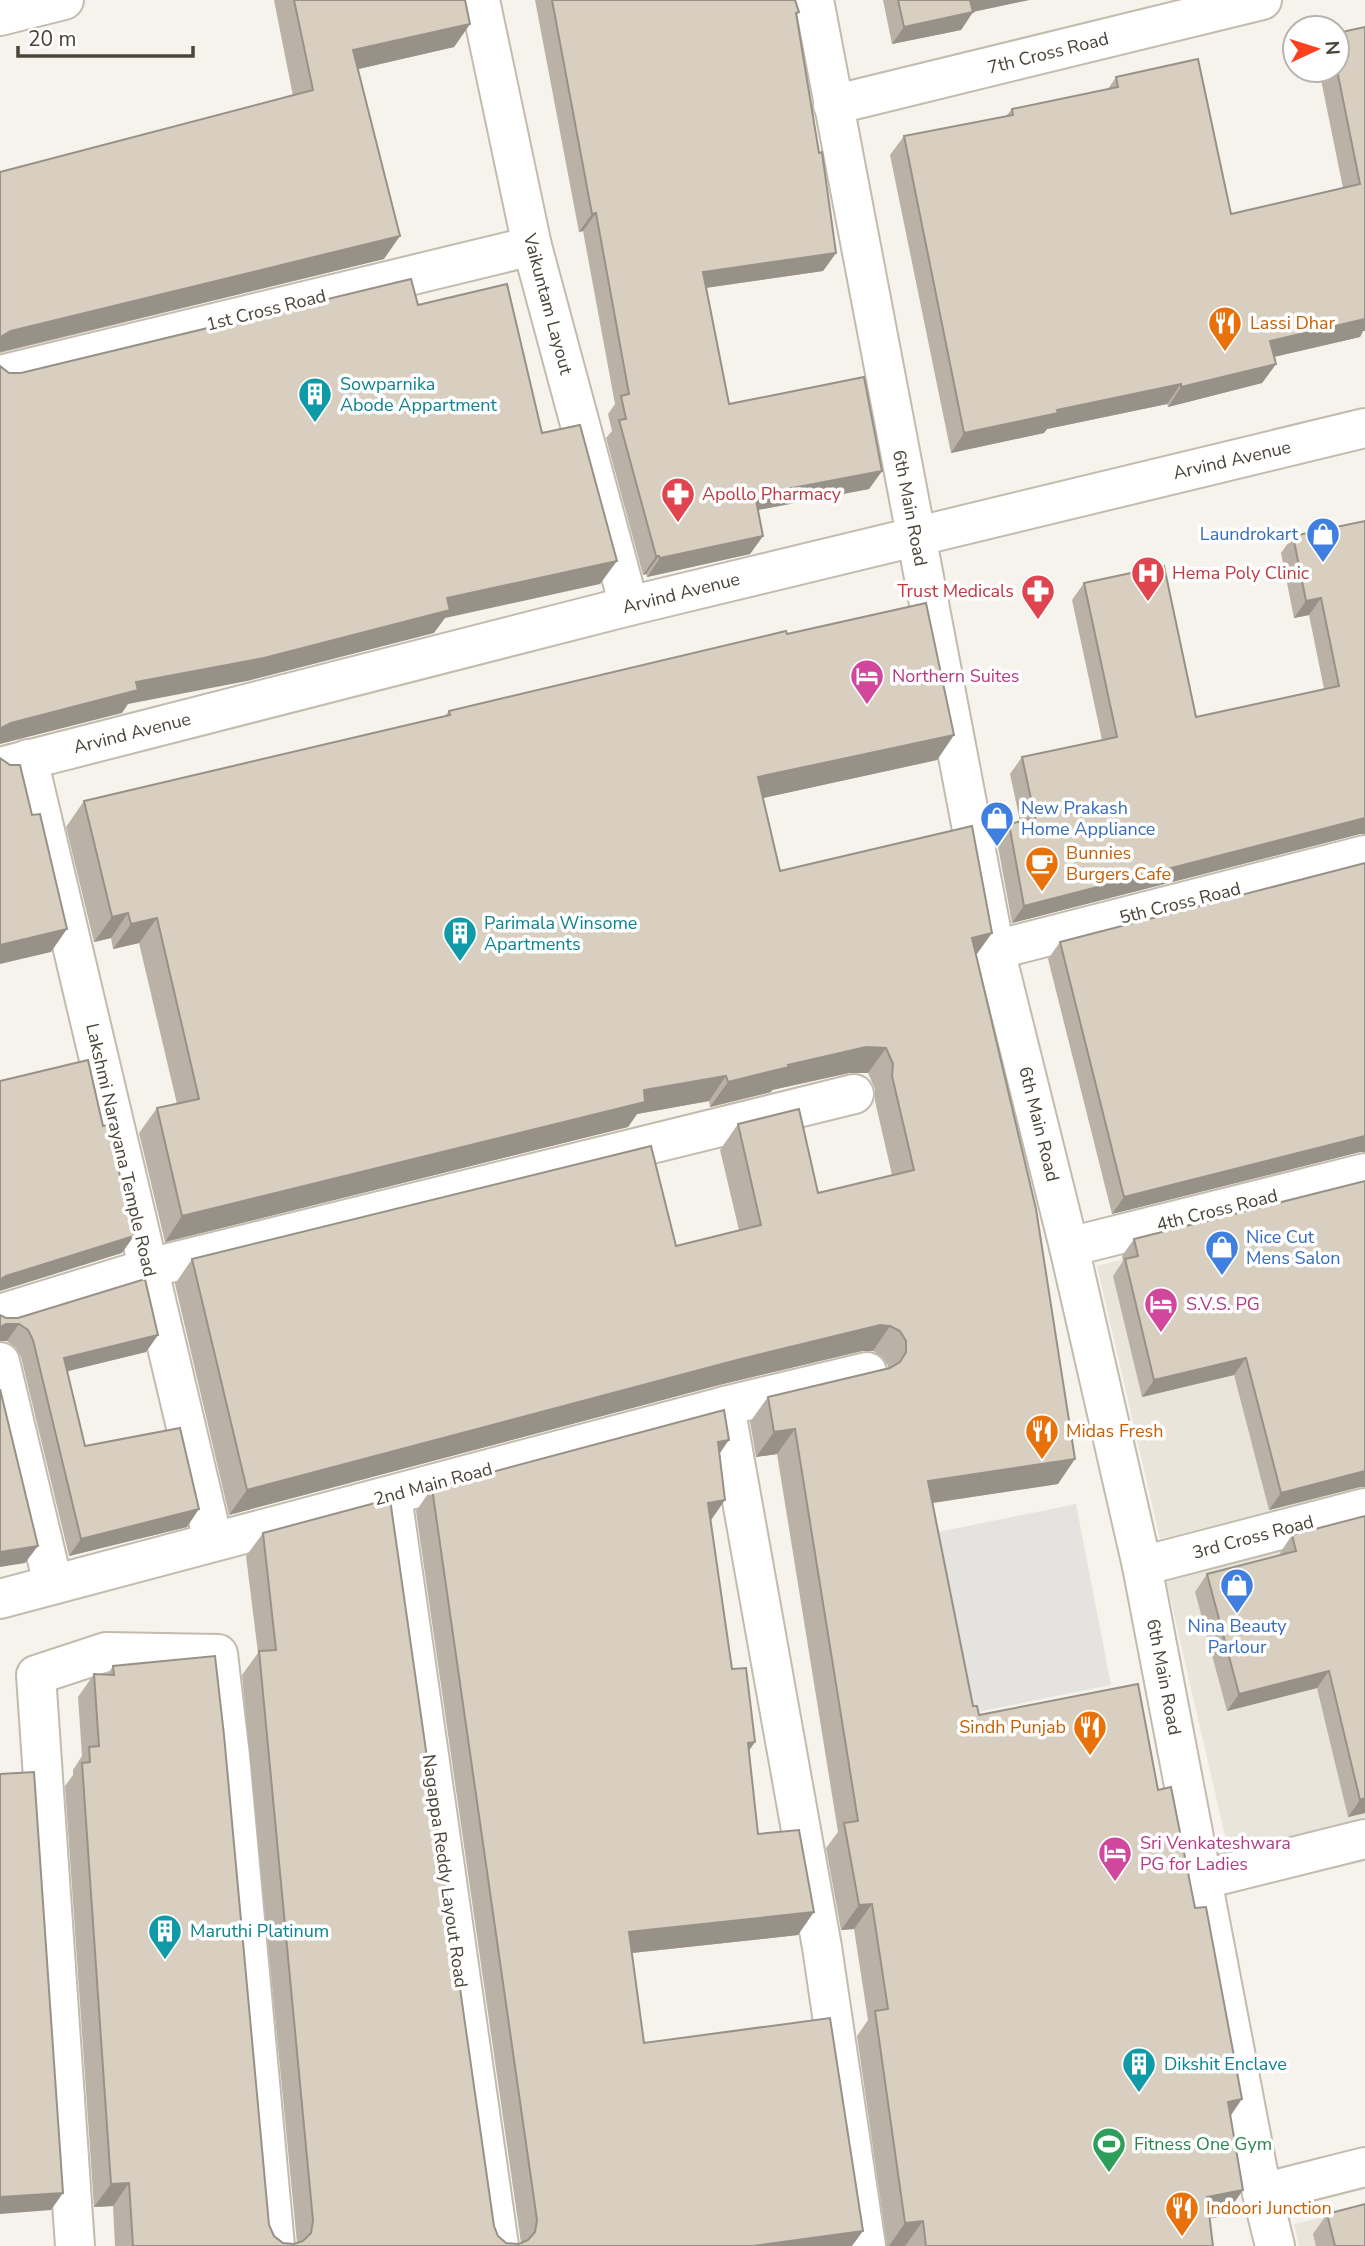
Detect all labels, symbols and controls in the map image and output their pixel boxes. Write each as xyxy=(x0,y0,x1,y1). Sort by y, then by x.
scale bar xyxy=(18,14,192,58)
north arrow xyxy=(1281,14,1351,84)
text: 20 m xyxy=(28,25,77,53)
street label: 7th Cross Road xyxy=(985,26,1111,80)
text: N xyxy=(1318,40,1345,56)
street label: Vaikuntam Layout xyxy=(517,230,579,378)
street label: 1st Cross Road xyxy=(204,284,328,336)
restaurant icon: Lassi Dhar xyxy=(1206,304,1244,353)
place label: Lassi Dhar xyxy=(1250,311,1336,335)
place label: Sowparnika Abode Appartment xyxy=(340,372,497,417)
building icon: Sowparnika Abode Appartment xyxy=(296,375,334,424)
street label: Arvind Avenue xyxy=(1171,435,1293,485)
street label: 6th Main Road xyxy=(887,448,933,568)
pharmacy icon: Apollo Pharmacy xyxy=(659,475,697,524)
place label: Apollo Pharmacy xyxy=(702,482,842,506)
shop icon: Laundrokart xyxy=(1304,515,1342,564)
place label: Laundrokart xyxy=(1200,522,1299,546)
hospital icon: Hema Poly Clinic xyxy=(1129,554,1167,603)
place label: Hema Poly Clinic xyxy=(1172,561,1309,585)
street label: Arvind Avenue xyxy=(620,567,742,619)
pharmacy icon: Trust Medicals xyxy=(1019,572,1057,621)
place label: Trust Medicals xyxy=(897,579,1014,603)
hotel icon: Northern Suites xyxy=(848,657,886,706)
place label: Northern Suites xyxy=(892,664,1019,688)
street label: Arvind Avenue xyxy=(71,707,193,759)
place label: New Prakash Home Appliance xyxy=(1021,796,1155,841)
shop icon: New Prakash Home Appliance xyxy=(978,799,1016,848)
place label: Bunnies Burgers Cafe xyxy=(1066,841,1171,886)
cafe icon: Bunnies Burgers Cafe xyxy=(1023,844,1061,893)
street label: 5th Cross Road xyxy=(1117,876,1243,930)
place label: Parimala Winsome Apartments xyxy=(484,911,637,956)
building icon: Parimala Winsome Apartments xyxy=(441,914,479,963)
street label: Lakshmi Narayana Temple Road xyxy=(80,1021,162,1279)
street label: 6th Main Road xyxy=(1013,1064,1065,1184)
street label: 4th Cross Road xyxy=(1154,1183,1280,1237)
place label: Nice Cut Mens Salon xyxy=(1246,1225,1341,1270)
shop icon: Nice Cut Mens Salon xyxy=(1203,1228,1241,1277)
hotel icon: S.V.S. PG xyxy=(1142,1285,1180,1334)
place label: S.V.S. PG xyxy=(1186,1292,1260,1316)
restaurant icon: Midas Fresh xyxy=(1023,1412,1061,1461)
place label: Midas Fresh xyxy=(1066,1419,1163,1443)
street label: 2nd Main Road xyxy=(371,1457,495,1511)
street label: 3rd Cross Road xyxy=(1190,1509,1316,1565)
shop icon: Nina Beauty Parlour xyxy=(1218,1566,1256,1615)
place label: Nina Beauty Parlour xyxy=(1188,1614,1287,1659)
street label: 6th Main Road xyxy=(1141,1617,1187,1737)
restaurant icon: Sindh Punjab xyxy=(1071,1708,1109,1757)
place label: Sindh Punjab xyxy=(959,1715,1066,1739)
street label: Nagappa Reddy Layout Road xyxy=(417,1753,473,1989)
place label: Sri Venkateshwara PG for Ladies xyxy=(1140,1831,1291,1876)
hotel icon: Sri Venkateshwara PG for Ladies xyxy=(1096,1834,1134,1883)
building icon: Maruthi Platinum xyxy=(146,1912,184,1961)
place label: Maruthi Platinum xyxy=(190,1919,329,1943)
building icon: Dikshit Enclave xyxy=(1120,2045,1158,2094)
place label: Dikshit Enclave xyxy=(1164,2052,1287,2076)
sports icon: Fitness One Gym xyxy=(1090,2125,1128,2174)
place label: Fitness One Gym xyxy=(1134,2132,1272,2156)
restaurant icon: Indoori Junction xyxy=(1163,2189,1201,2238)
place label: Indoori Junction xyxy=(1206,2196,1332,2220)

